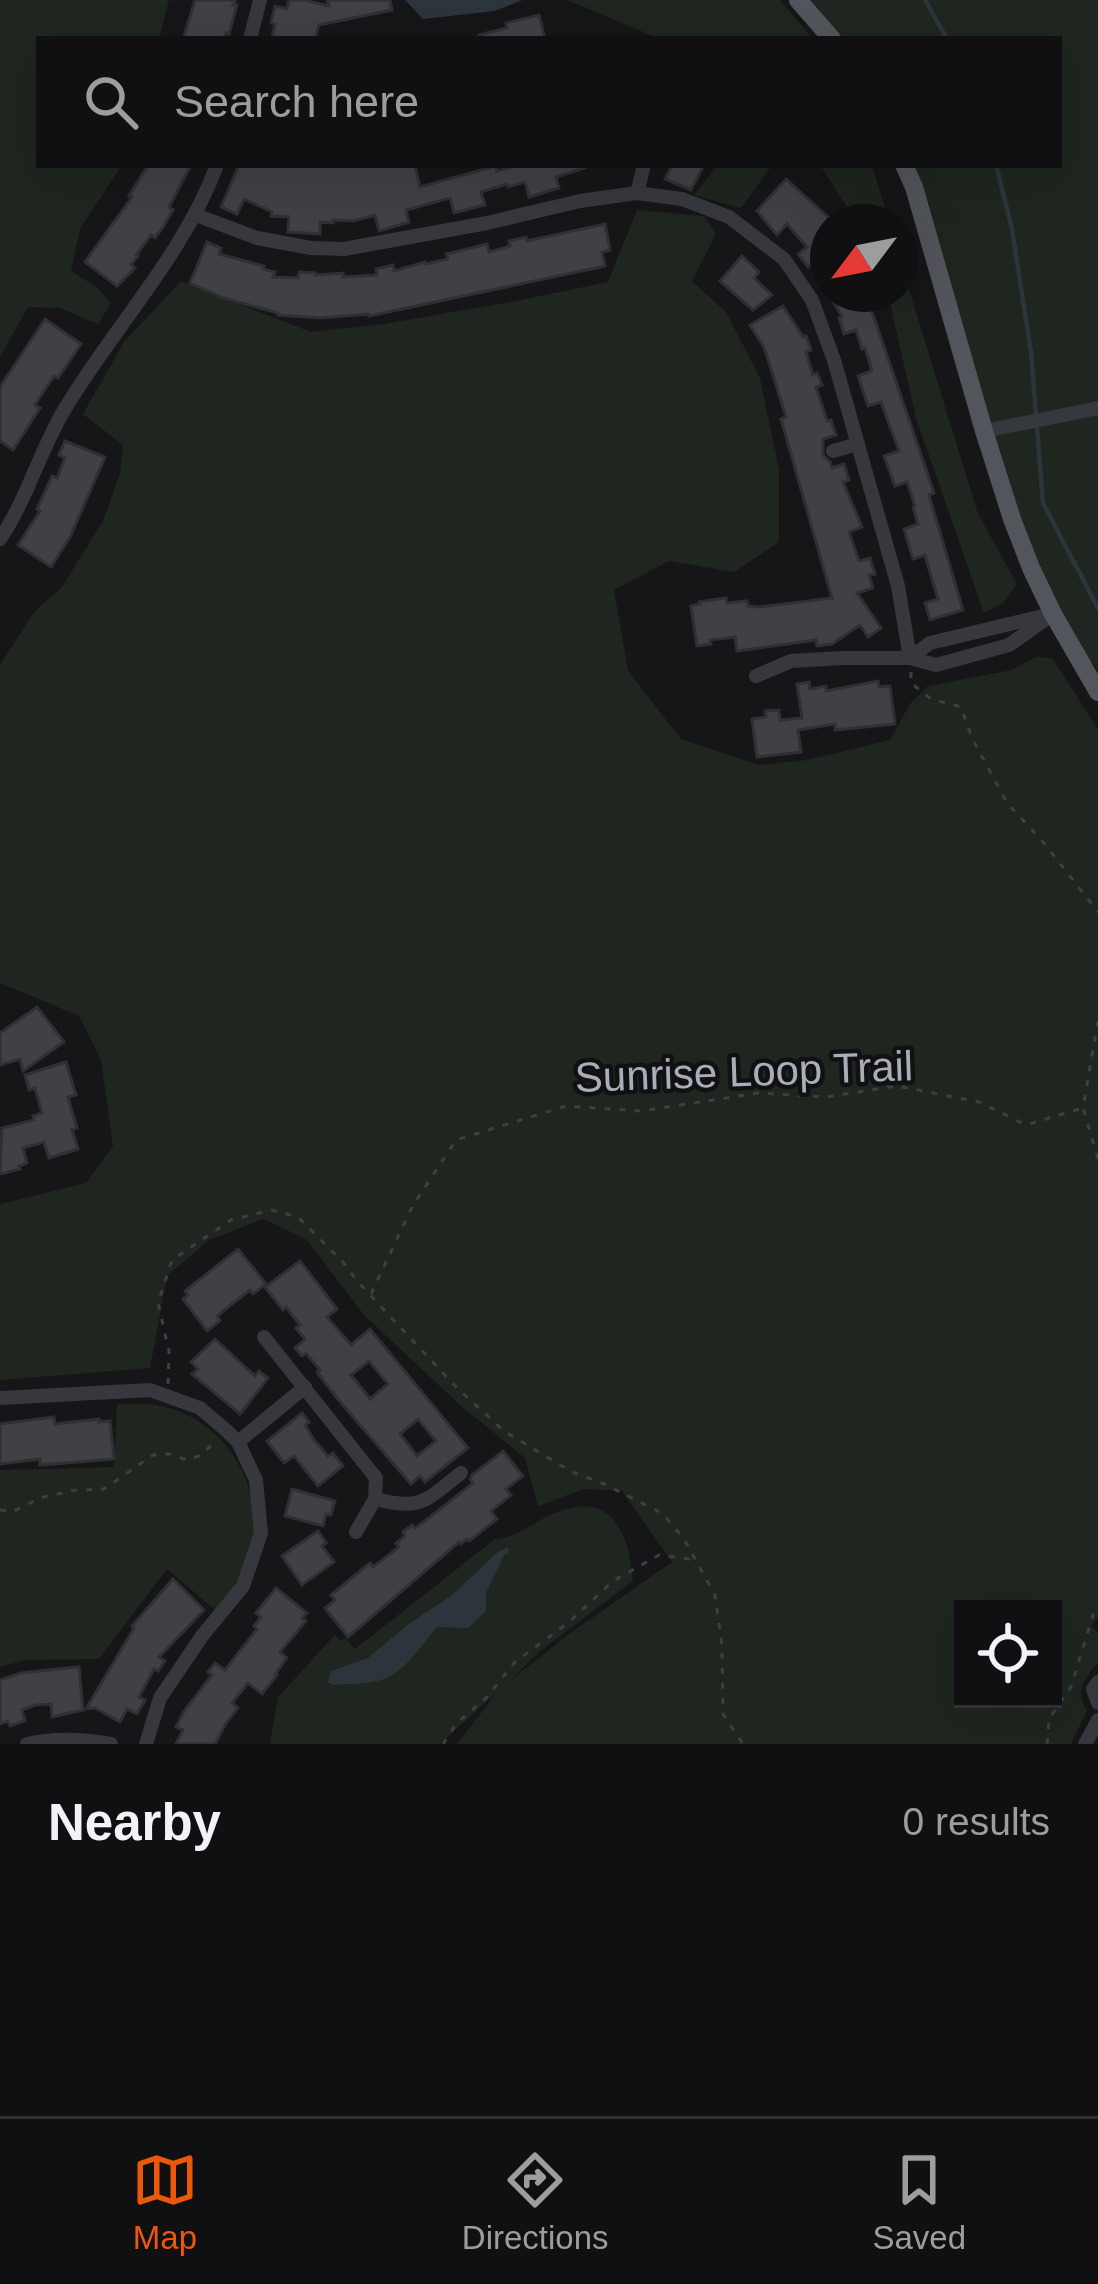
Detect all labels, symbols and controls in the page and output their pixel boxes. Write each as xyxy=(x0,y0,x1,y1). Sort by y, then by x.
search box xyxy=(36,36,1062,168)
icon: search xyxy=(78,69,144,135)
text: Search here xyxy=(174,76,419,127)
north arrow xyxy=(810,204,918,312)
street label: Sunrise Loop Trail xyxy=(574,1042,914,1101)
map controls xyxy=(954,1600,1062,1708)
button: locate xyxy=(954,1600,1062,1708)
text: Nearby xyxy=(48,1794,221,1851)
text: 0 results xyxy=(903,1800,1050,1843)
tab: Map xyxy=(132,2147,198,2257)
tab: Directions xyxy=(462,2147,609,2257)
tab: Saved xyxy=(872,2147,966,2257)

